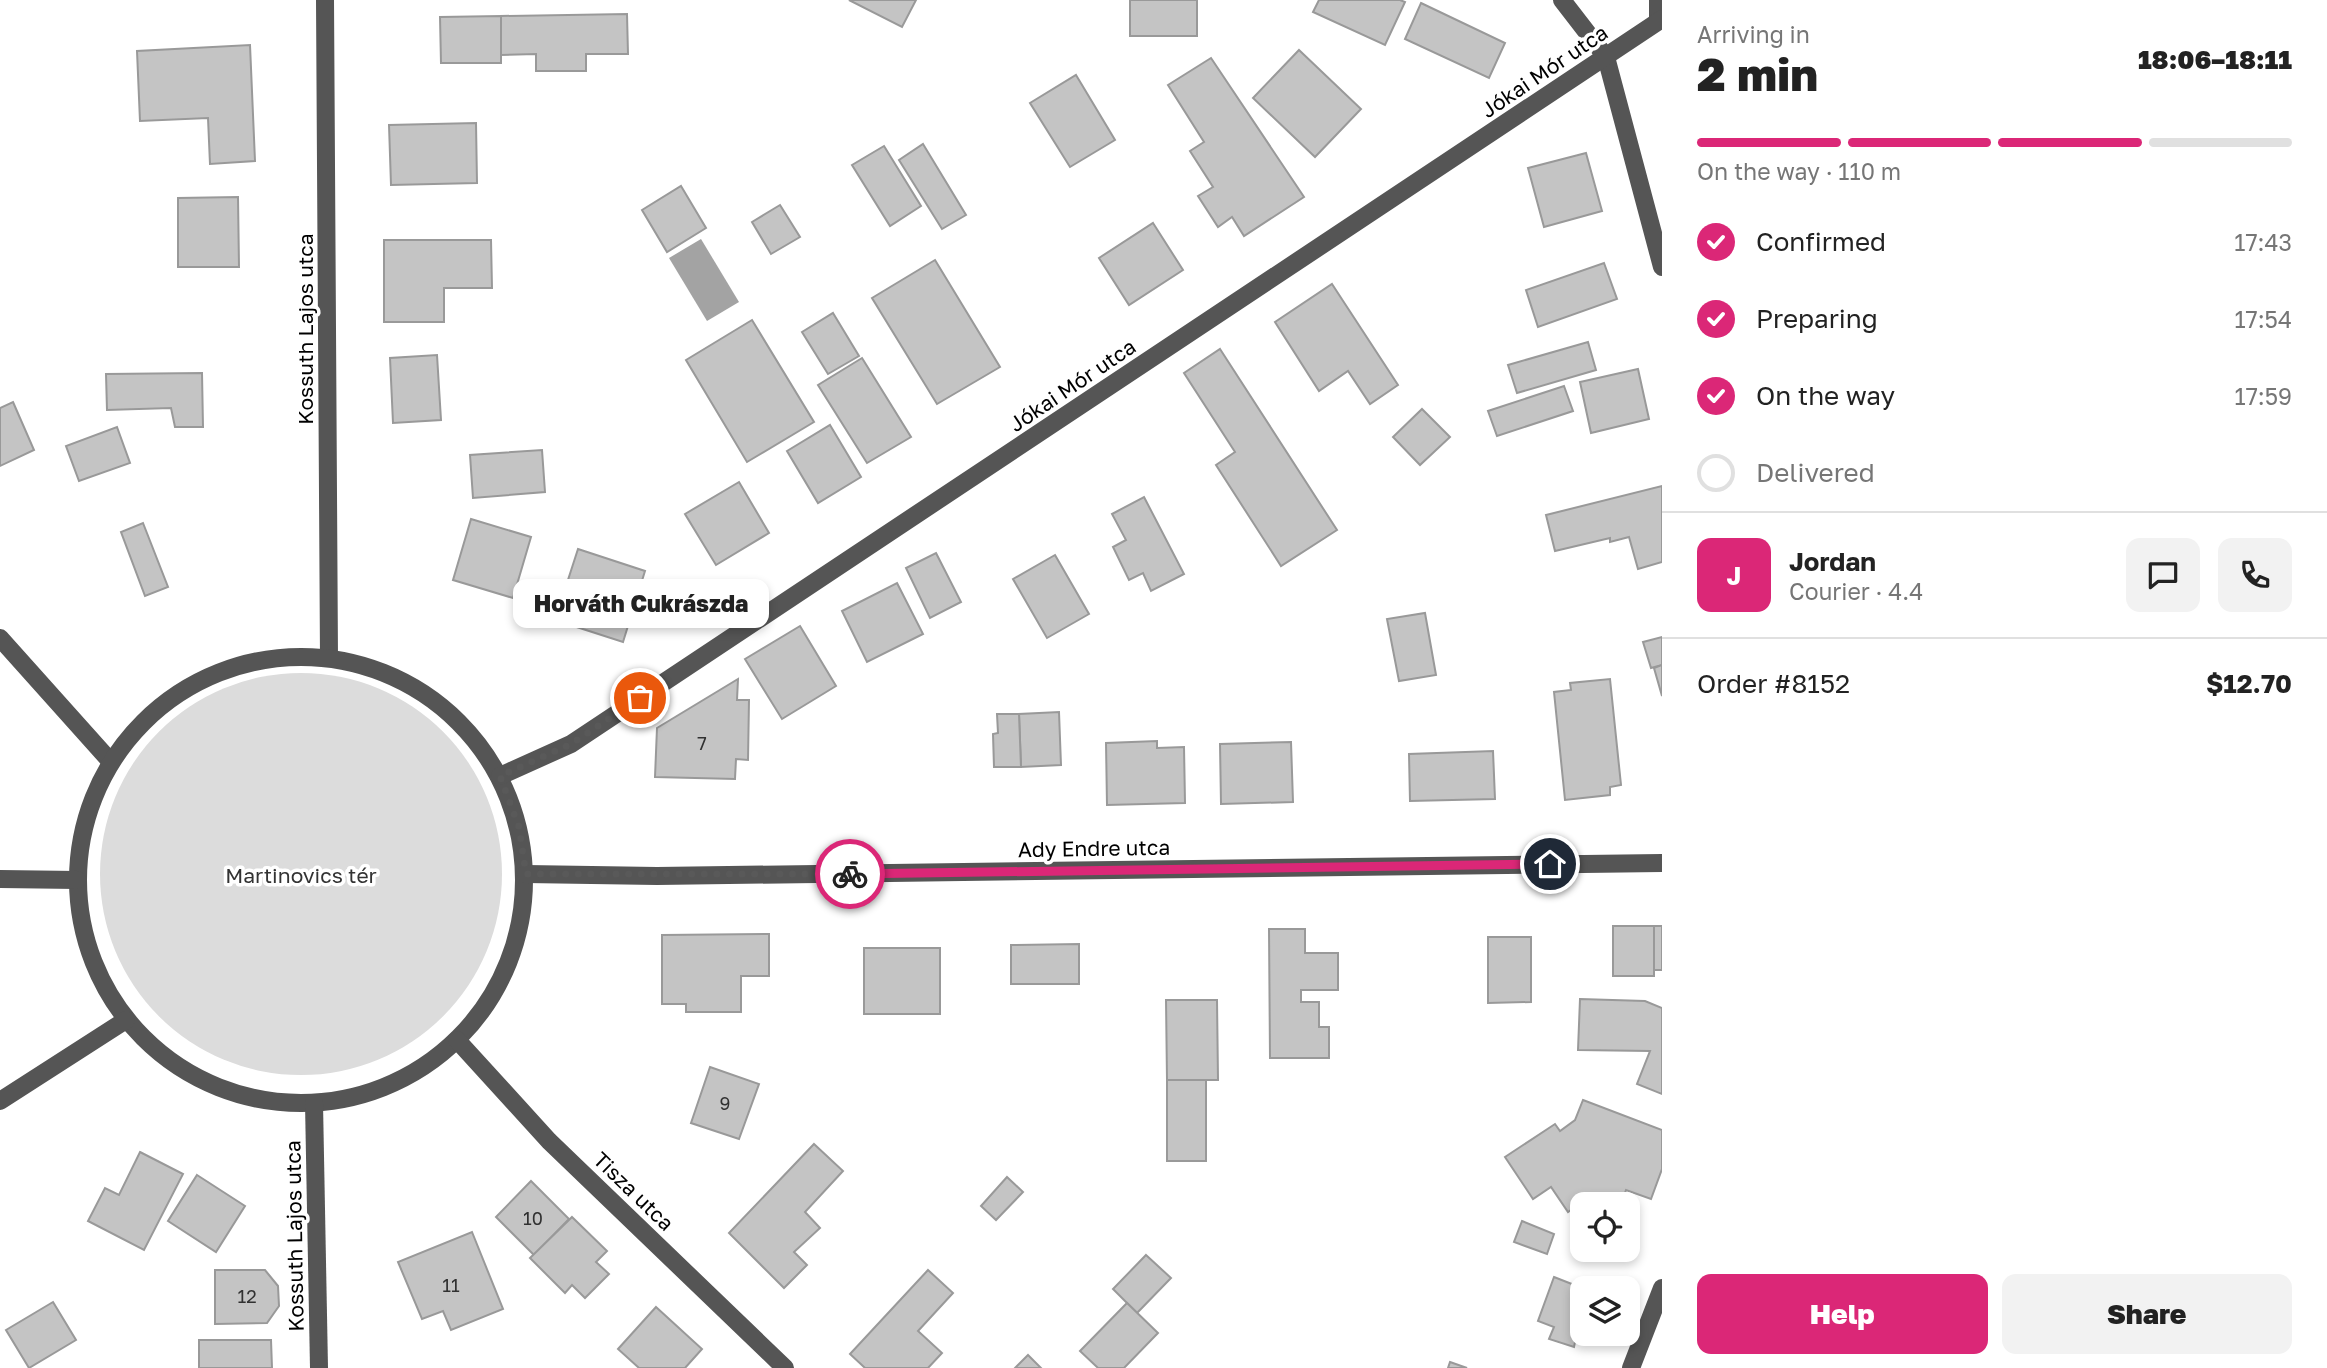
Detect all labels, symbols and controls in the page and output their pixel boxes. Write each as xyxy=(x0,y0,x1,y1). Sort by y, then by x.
street label: Jókai Mór utca xyxy=(1476,19,1612,123)
text: Arriving in xyxy=(1697,20,1810,48)
text: 18:06–18:11 xyxy=(2138,44,2292,75)
text: 2 min xyxy=(1697,46,1818,101)
text: On the way · 110 m xyxy=(1697,157,1901,185)
icon: check xyxy=(1697,223,1735,261)
text: Confirmed xyxy=(1756,226,1886,257)
text: 17:43 xyxy=(2234,228,2292,256)
street label: Kossuth Lajos utca xyxy=(292,233,318,425)
icon: check xyxy=(1697,300,1735,338)
text: Preparing xyxy=(1756,303,1878,334)
text: 17:54 xyxy=(2234,305,2292,333)
street label: Jókai Mór utca xyxy=(1004,333,1140,437)
icon: check xyxy=(1697,377,1735,415)
text: On the way xyxy=(1756,380,1895,411)
text: 17:59 xyxy=(2235,382,2292,410)
text: Delivered xyxy=(1756,457,1875,488)
button: chat xyxy=(2126,538,2200,612)
button: phone xyxy=(2218,538,2292,612)
text: Jordan xyxy=(1789,546,1876,577)
text: J xyxy=(1727,560,1741,591)
text: Courier · 4.4 xyxy=(1789,577,1923,605)
callout: Horváth Cukrászda xyxy=(512,579,768,628)
text: Horváth Cukrászda xyxy=(534,589,748,617)
pin xyxy=(610,668,670,728)
text: Order #8152 xyxy=(1697,668,1850,699)
text: $12.70 xyxy=(2206,668,2292,699)
icon: bag xyxy=(621,679,659,717)
house number: 7 xyxy=(697,732,707,754)
street label: Ady Endre utca xyxy=(1018,834,1170,862)
pin xyxy=(1520,834,1580,894)
courier xyxy=(815,839,885,909)
icon: home xyxy=(1531,845,1569,883)
icon: bike xyxy=(831,855,869,893)
park label: Martinovics tér xyxy=(225,862,377,888)
house number: 9 xyxy=(720,1092,730,1114)
street label: Kossuth Lajos utca xyxy=(279,1140,309,1332)
street label: Tisza utca xyxy=(588,1146,680,1236)
map controls xyxy=(1570,1192,1640,1346)
button: locate xyxy=(1570,1192,1640,1262)
house number: 10 xyxy=(523,1207,543,1229)
house number: 11 xyxy=(442,1274,460,1296)
button: Help xyxy=(1697,1274,1988,1354)
button: Share xyxy=(2002,1274,2292,1354)
button: layers xyxy=(1570,1276,1640,1346)
house number: 12 xyxy=(237,1285,257,1307)

